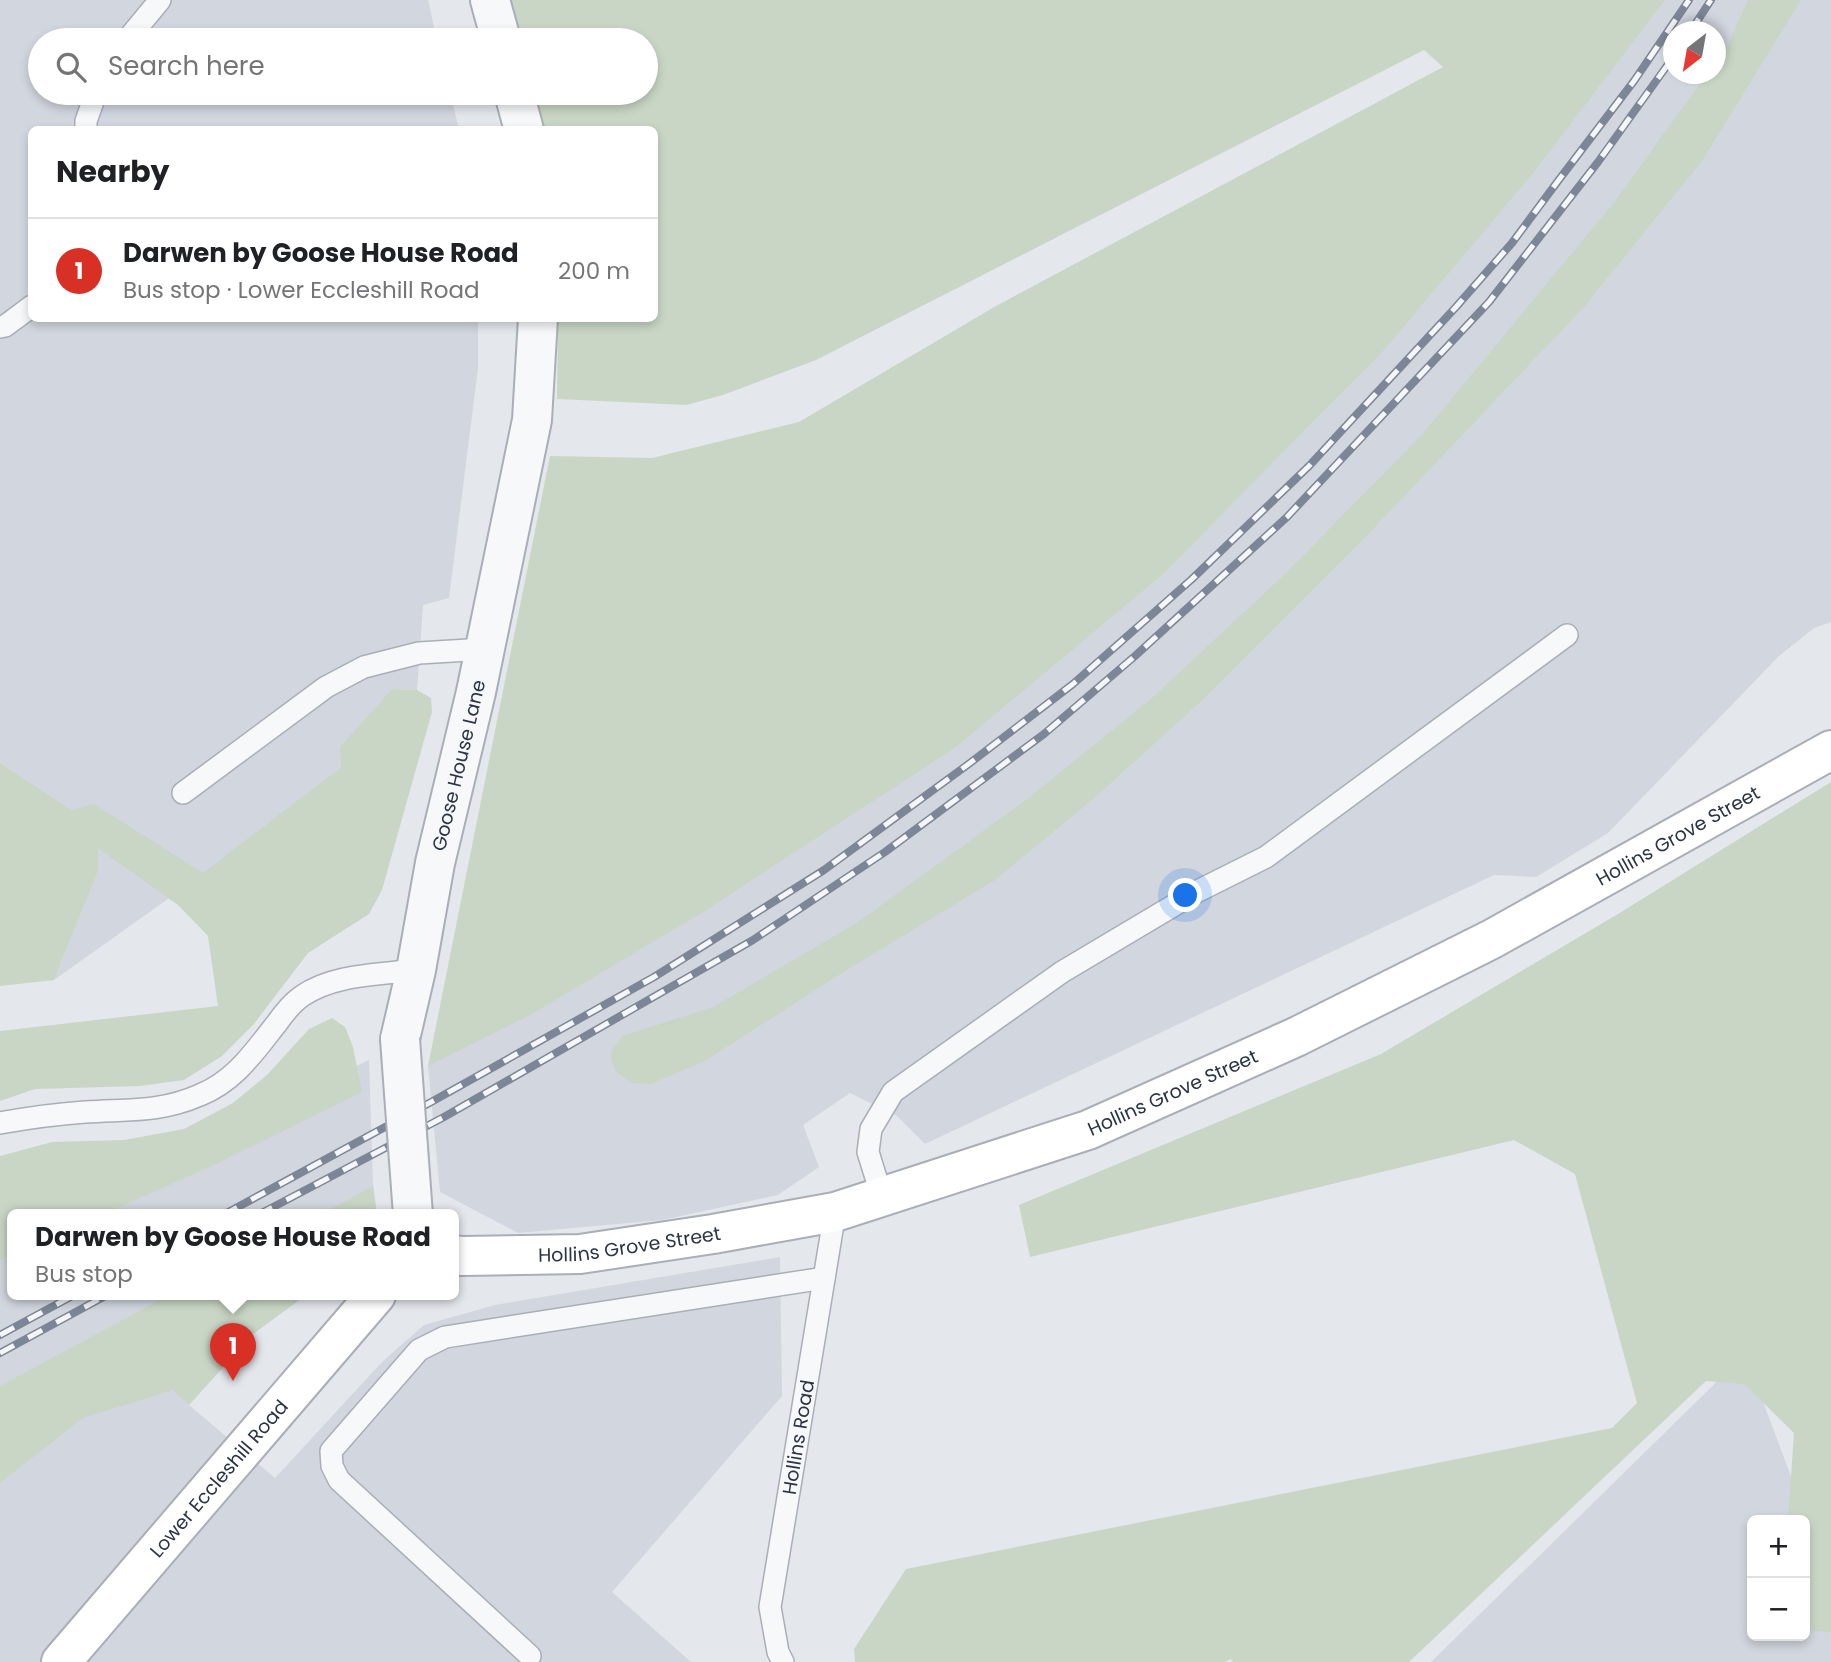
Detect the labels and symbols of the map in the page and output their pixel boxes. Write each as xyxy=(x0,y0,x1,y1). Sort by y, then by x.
north arrow xyxy=(1663,21,1726,84)
street label: Goose House Lane xyxy=(425,677,492,854)
street label: Hollins Grove Street xyxy=(1591,779,1765,892)
your location xyxy=(1168,878,1202,912)
street label: Hollins Grove Street xyxy=(1083,1042,1262,1142)
street label: Hollins Grove Street xyxy=(538,1219,723,1268)
pin: 1 xyxy=(210,1323,256,1381)
street label: Hollins Road xyxy=(775,1378,821,1497)
street label: Lower Eccleshill Road xyxy=(143,1394,294,1563)

